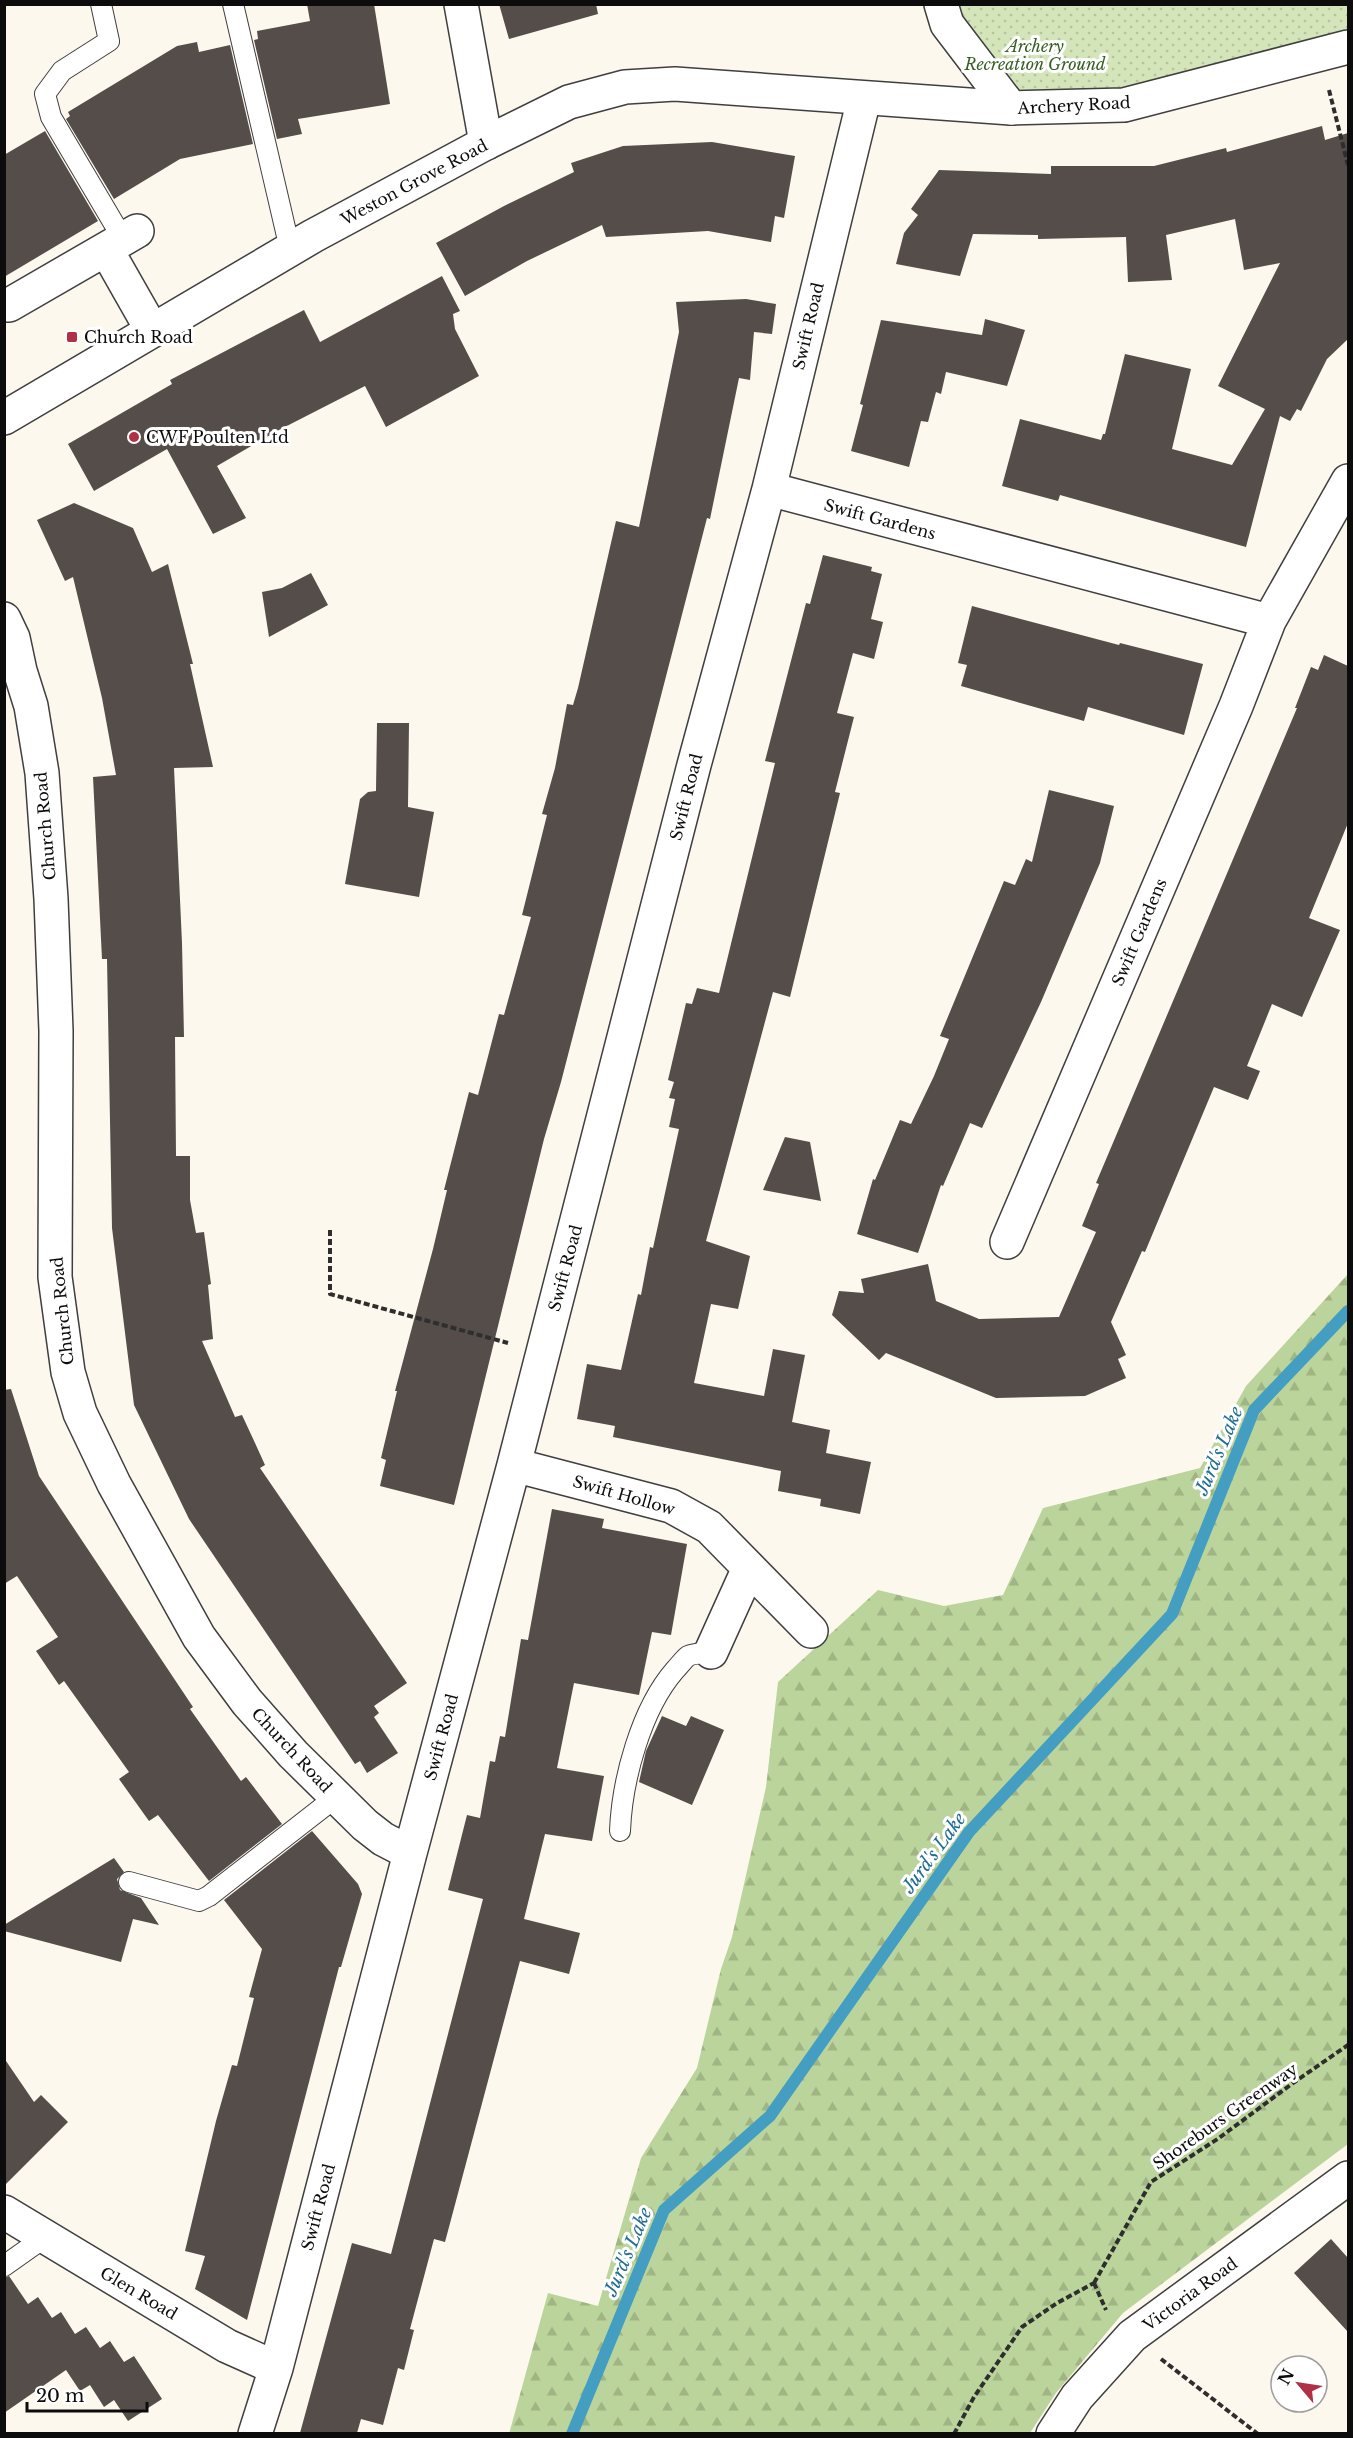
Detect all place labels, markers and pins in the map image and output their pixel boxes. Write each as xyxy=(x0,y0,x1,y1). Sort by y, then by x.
place label: Church Road xyxy=(84,327,193,347)
marker: Church Road xyxy=(65,330,79,344)
place label: CWF Poulten Ltd xyxy=(146,427,289,447)
marker: CWF Poulten Ltd xyxy=(127,430,141,444)

